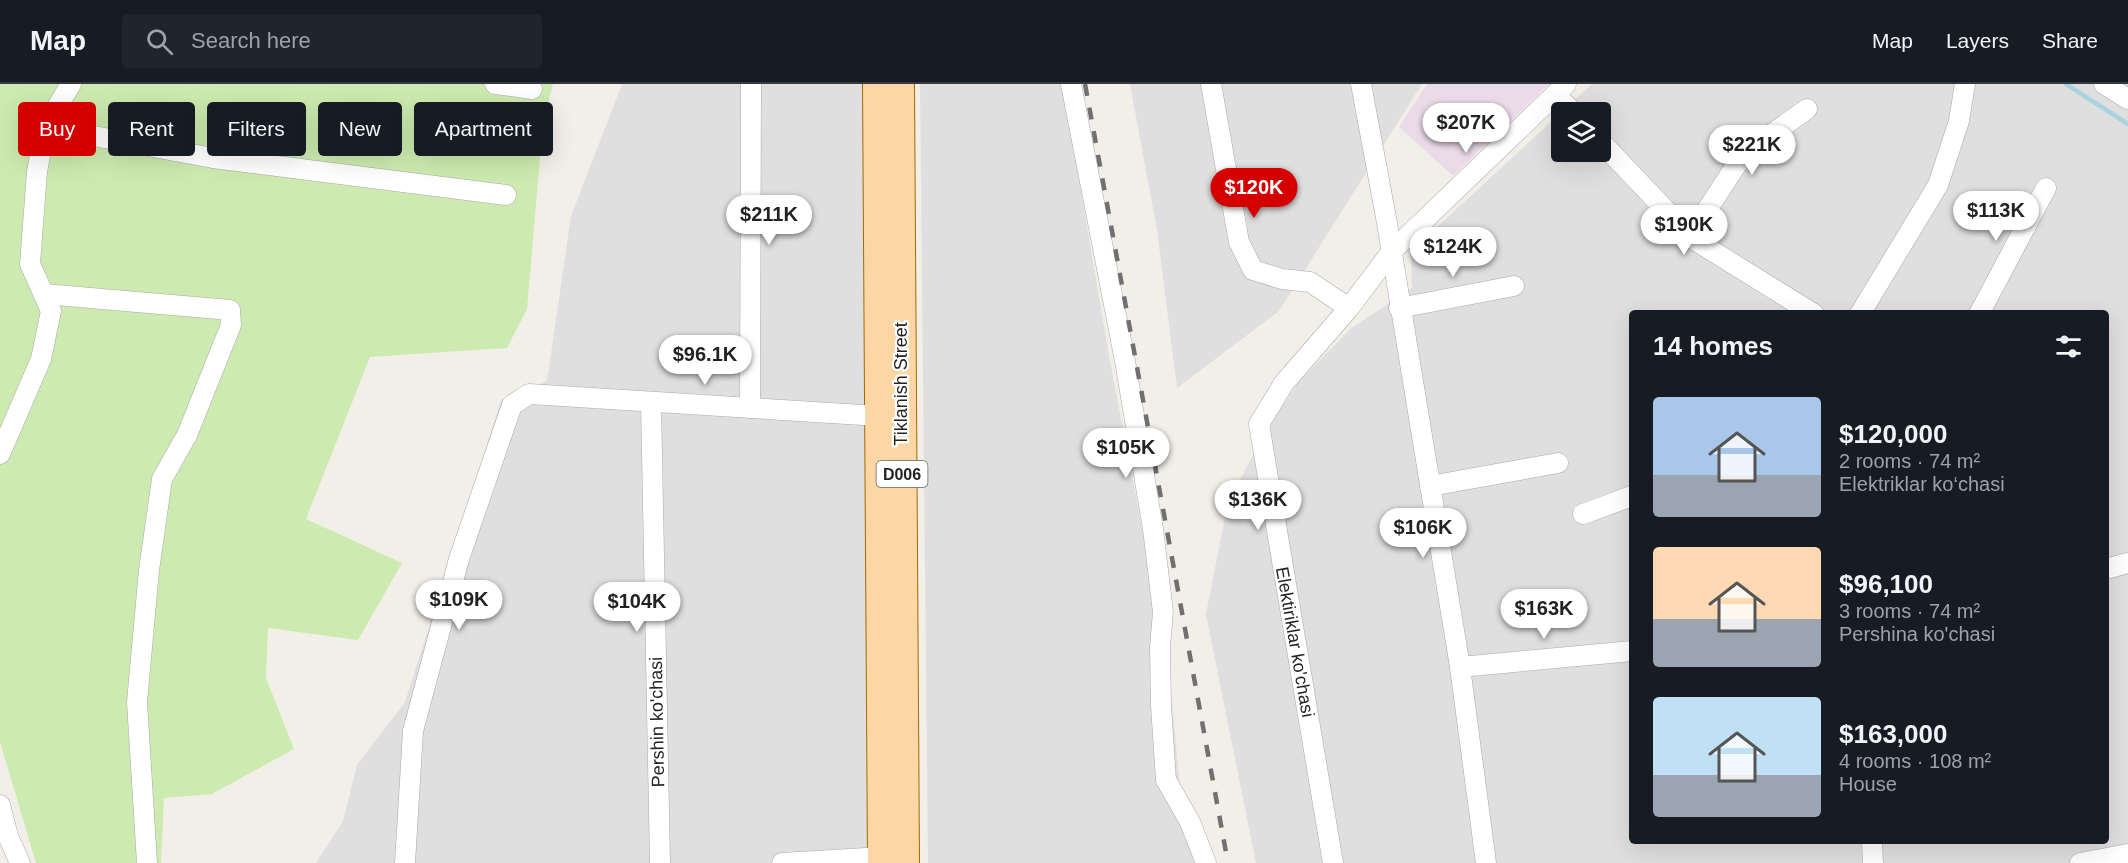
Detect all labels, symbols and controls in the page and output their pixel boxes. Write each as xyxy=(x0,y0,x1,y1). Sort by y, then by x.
search box xyxy=(122,14,542,68)
text: Map xyxy=(30,25,86,56)
icon: search xyxy=(143,25,176,58)
text: Search here xyxy=(191,28,311,53)
text: Map xyxy=(1872,29,1913,52)
text: Layers xyxy=(1946,29,2009,52)
text: Share xyxy=(2042,29,2098,52)
chip: Buy xyxy=(18,102,96,156)
chip: Rent xyxy=(108,102,195,156)
chip: Filters xyxy=(207,102,306,156)
chip: New xyxy=(318,102,402,156)
chip: Apartment xyxy=(414,102,553,156)
map controls xyxy=(1551,102,1611,162)
button: layers xyxy=(1551,102,1611,162)
pin: $207K xyxy=(1424,103,1508,154)
text: $207K xyxy=(1437,111,1495,133)
pin: $221K xyxy=(1710,125,1794,176)
text: $221K xyxy=(1723,133,1781,155)
pin: $120K xyxy=(1212,168,1296,219)
text: $120K xyxy=(1225,176,1283,198)
pin: $113K xyxy=(1954,191,2038,242)
pin: $211K xyxy=(727,195,811,246)
text: $113K xyxy=(1967,199,2025,221)
text: $211K xyxy=(740,203,798,225)
pin: $190K xyxy=(1642,205,1726,256)
text: $190K xyxy=(1655,213,1713,235)
pin: $124K xyxy=(1411,227,1495,278)
text: $124K xyxy=(1424,235,1482,257)
street label: Tiklanish Street xyxy=(891,322,911,446)
icon: filters xyxy=(2052,330,2085,363)
text: 14 homes xyxy=(1653,331,1773,361)
pin: $96.1K xyxy=(656,335,754,386)
text: $96.1K xyxy=(673,343,737,365)
text: $120,000 xyxy=(1839,419,1947,449)
icon: home xyxy=(1701,421,1773,493)
pin: $105K xyxy=(1084,428,1168,479)
text: $105K xyxy=(1097,436,1155,458)
text: 2 rooms · 74 m² xyxy=(1839,450,1980,472)
road number: D006 xyxy=(876,461,928,487)
text: Elektriklar ko‘chasi xyxy=(1839,473,2005,495)
pin: $136K xyxy=(1216,480,1300,531)
text: $136K xyxy=(1229,488,1287,510)
pin: $106K xyxy=(1381,508,1465,559)
text: $106K xyxy=(1394,516,1452,538)
street label: Elektiriklar ko'chasi xyxy=(1272,565,1318,719)
text: $96,100 xyxy=(1839,569,1933,599)
icon: home xyxy=(1701,571,1773,643)
pin: $109K xyxy=(417,580,501,631)
pin: $104K xyxy=(595,582,679,633)
text: $109K xyxy=(430,588,488,610)
pin: $163K xyxy=(1502,589,1586,640)
text: $104K xyxy=(608,590,666,612)
text: $163K xyxy=(1515,597,1573,619)
text: 3 rooms · 74 m² xyxy=(1839,600,1980,622)
text: Pershina ko'chasi xyxy=(1839,623,1995,645)
street label: Pershin ko'chasi xyxy=(646,657,668,787)
text: $163,000 xyxy=(1839,719,1947,749)
icon: home xyxy=(1701,721,1773,793)
text: 4 rooms · 108 m² xyxy=(1839,750,1991,772)
text: House xyxy=(1839,773,1897,795)

